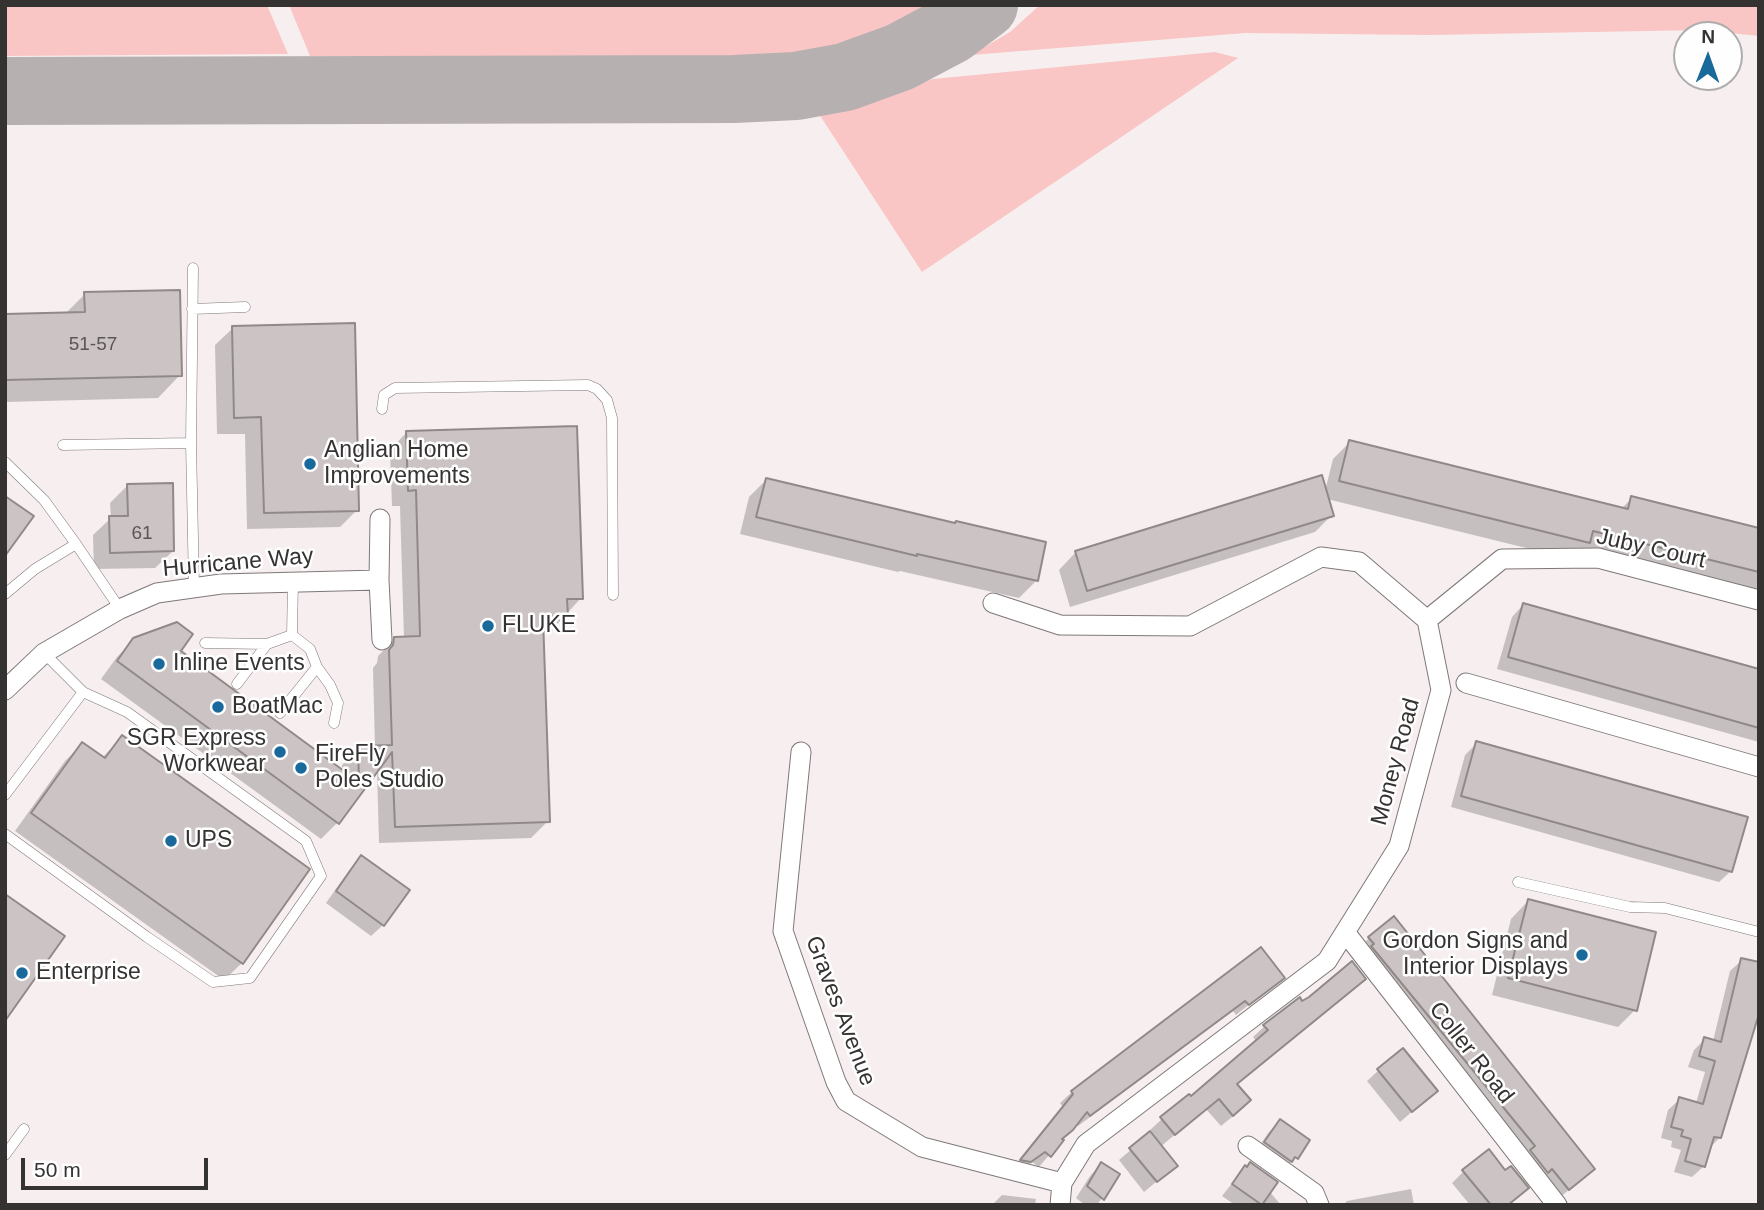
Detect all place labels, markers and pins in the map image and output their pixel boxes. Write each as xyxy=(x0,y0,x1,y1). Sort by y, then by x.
place label: Anglian Home Improvements xyxy=(324,437,470,491)
marker: Anglian Home Improvements xyxy=(302,456,318,472)
place label: FLUKE xyxy=(502,612,576,640)
marker: FLUKE xyxy=(480,618,496,634)
place label: Inline Events xyxy=(173,650,305,678)
marker: Inline Events xyxy=(151,656,167,672)
place label: BoatMac xyxy=(232,693,323,721)
marker: BoatMac xyxy=(210,699,226,715)
place label: SGR Express Workwear xyxy=(127,725,266,779)
place label: FireFly Poles Studio xyxy=(315,741,444,795)
marker: SGR Express Workwear xyxy=(272,744,288,760)
marker: FireFly Poles Studio xyxy=(293,760,309,776)
place label: UPS xyxy=(185,827,232,855)
marker: UPS xyxy=(163,833,179,849)
place label: Gordon Signs and Interior Displays xyxy=(1383,928,1568,982)
marker: Gordon Signs and Interior Displays xyxy=(1574,947,1590,963)
place label: Enterprise xyxy=(36,959,141,987)
marker: Enterprise xyxy=(14,965,30,981)

